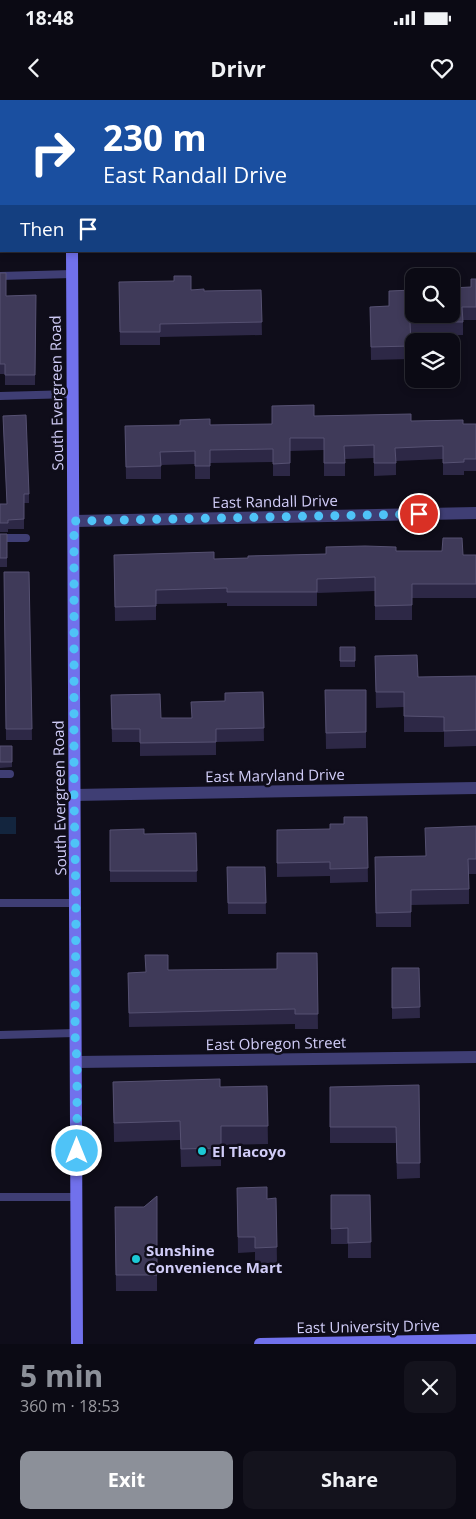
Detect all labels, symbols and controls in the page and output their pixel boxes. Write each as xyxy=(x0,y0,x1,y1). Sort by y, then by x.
text: 18:48 xyxy=(25,5,74,31)
text: Drivr xyxy=(210,53,266,83)
icon: back xyxy=(20,54,48,82)
icon: heart xyxy=(428,54,456,82)
text: 230 m xyxy=(103,114,207,161)
icon: right xyxy=(20,120,85,185)
text: East Randall Drive xyxy=(103,159,287,189)
icon: arrive xyxy=(74,215,102,243)
text: Then xyxy=(20,216,64,242)
map controls xyxy=(405,268,460,388)
button: search xyxy=(405,268,460,323)
street label: South Evergreen Road xyxy=(45,315,67,471)
button: layers xyxy=(405,333,460,388)
street label: East Randall Drive xyxy=(212,490,338,512)
pin xyxy=(398,493,440,535)
icon: arrive xyxy=(405,500,433,528)
street label: South Evergreen Road xyxy=(48,720,70,876)
street label: East Maryland Drive xyxy=(205,764,345,786)
street label: East Obregon Street xyxy=(206,1032,346,1054)
position arrow xyxy=(50,1124,102,1176)
place label: El Tlacoyo xyxy=(212,1141,286,1161)
marker: El Tlacoyo xyxy=(196,1145,208,1157)
place label: Sunshine Convenience Mart xyxy=(146,1240,283,1277)
marker: Sunshine Convenience Mart xyxy=(130,1253,142,1265)
street label: East University Drive xyxy=(296,1315,440,1337)
text: 5 min xyxy=(20,1355,103,1396)
button: close xyxy=(404,1361,456,1413)
text: 360 m · 18:53 xyxy=(20,1395,120,1417)
button: Exit xyxy=(20,1451,233,1509)
button: Share xyxy=(243,1451,456,1509)

